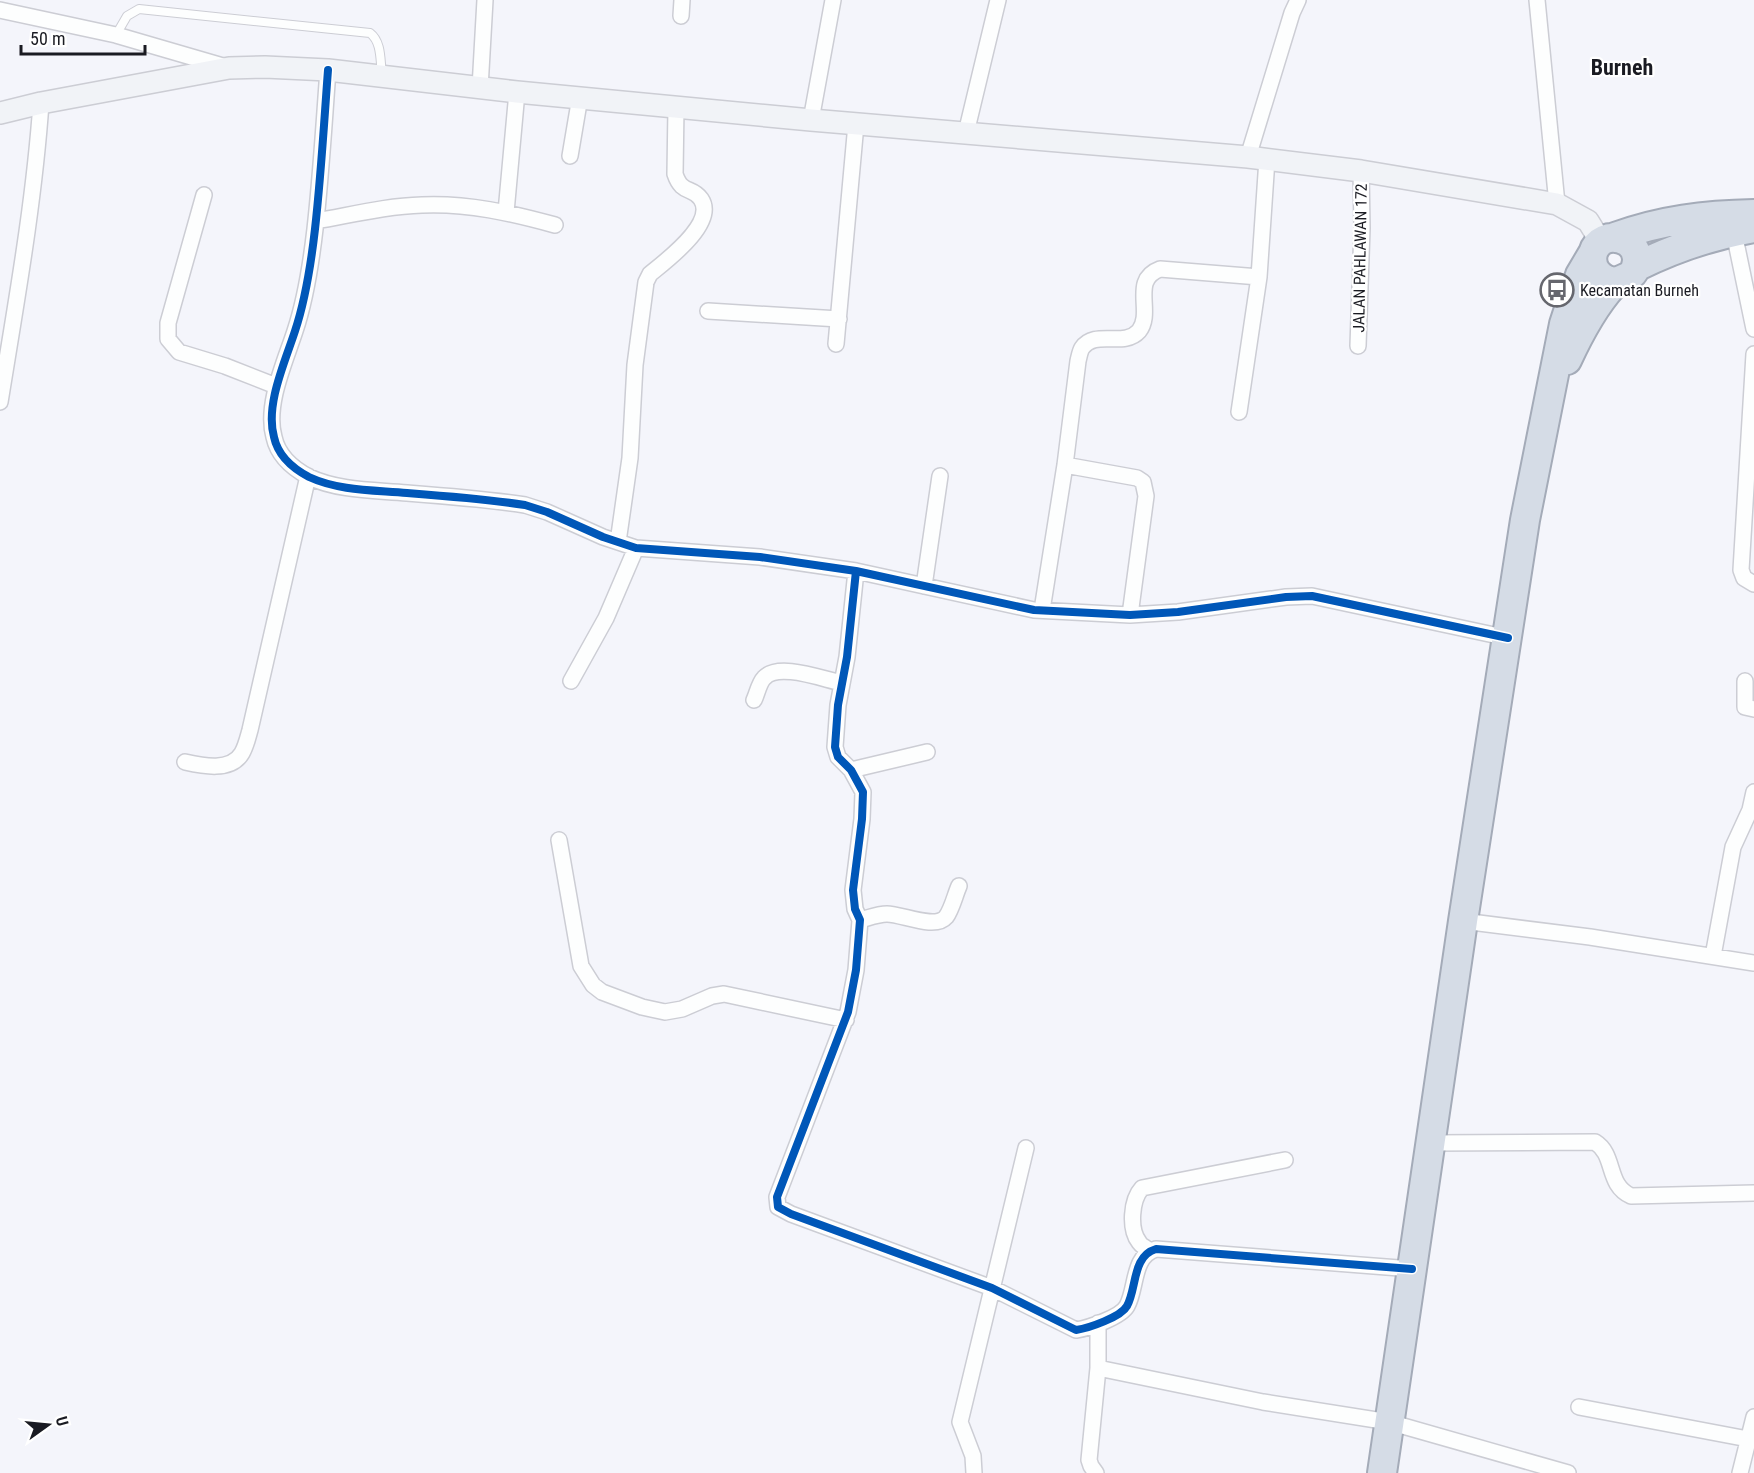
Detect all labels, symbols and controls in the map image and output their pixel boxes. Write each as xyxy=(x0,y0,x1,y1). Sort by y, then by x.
scale bar xyxy=(21,18,146,56)
text: 50 m xyxy=(30,28,65,49)
district label: Burneh xyxy=(1591,55,1653,80)
street label: JALAN PAHLAWAN 172 xyxy=(1349,183,1371,333)
bus stop icon: Kecamatan Burneh xyxy=(1539,272,1575,308)
place label: Kecamatan Burneh xyxy=(1580,281,1699,300)
north arrow xyxy=(18,1395,78,1455)
text: U xyxy=(52,1414,72,1428)

